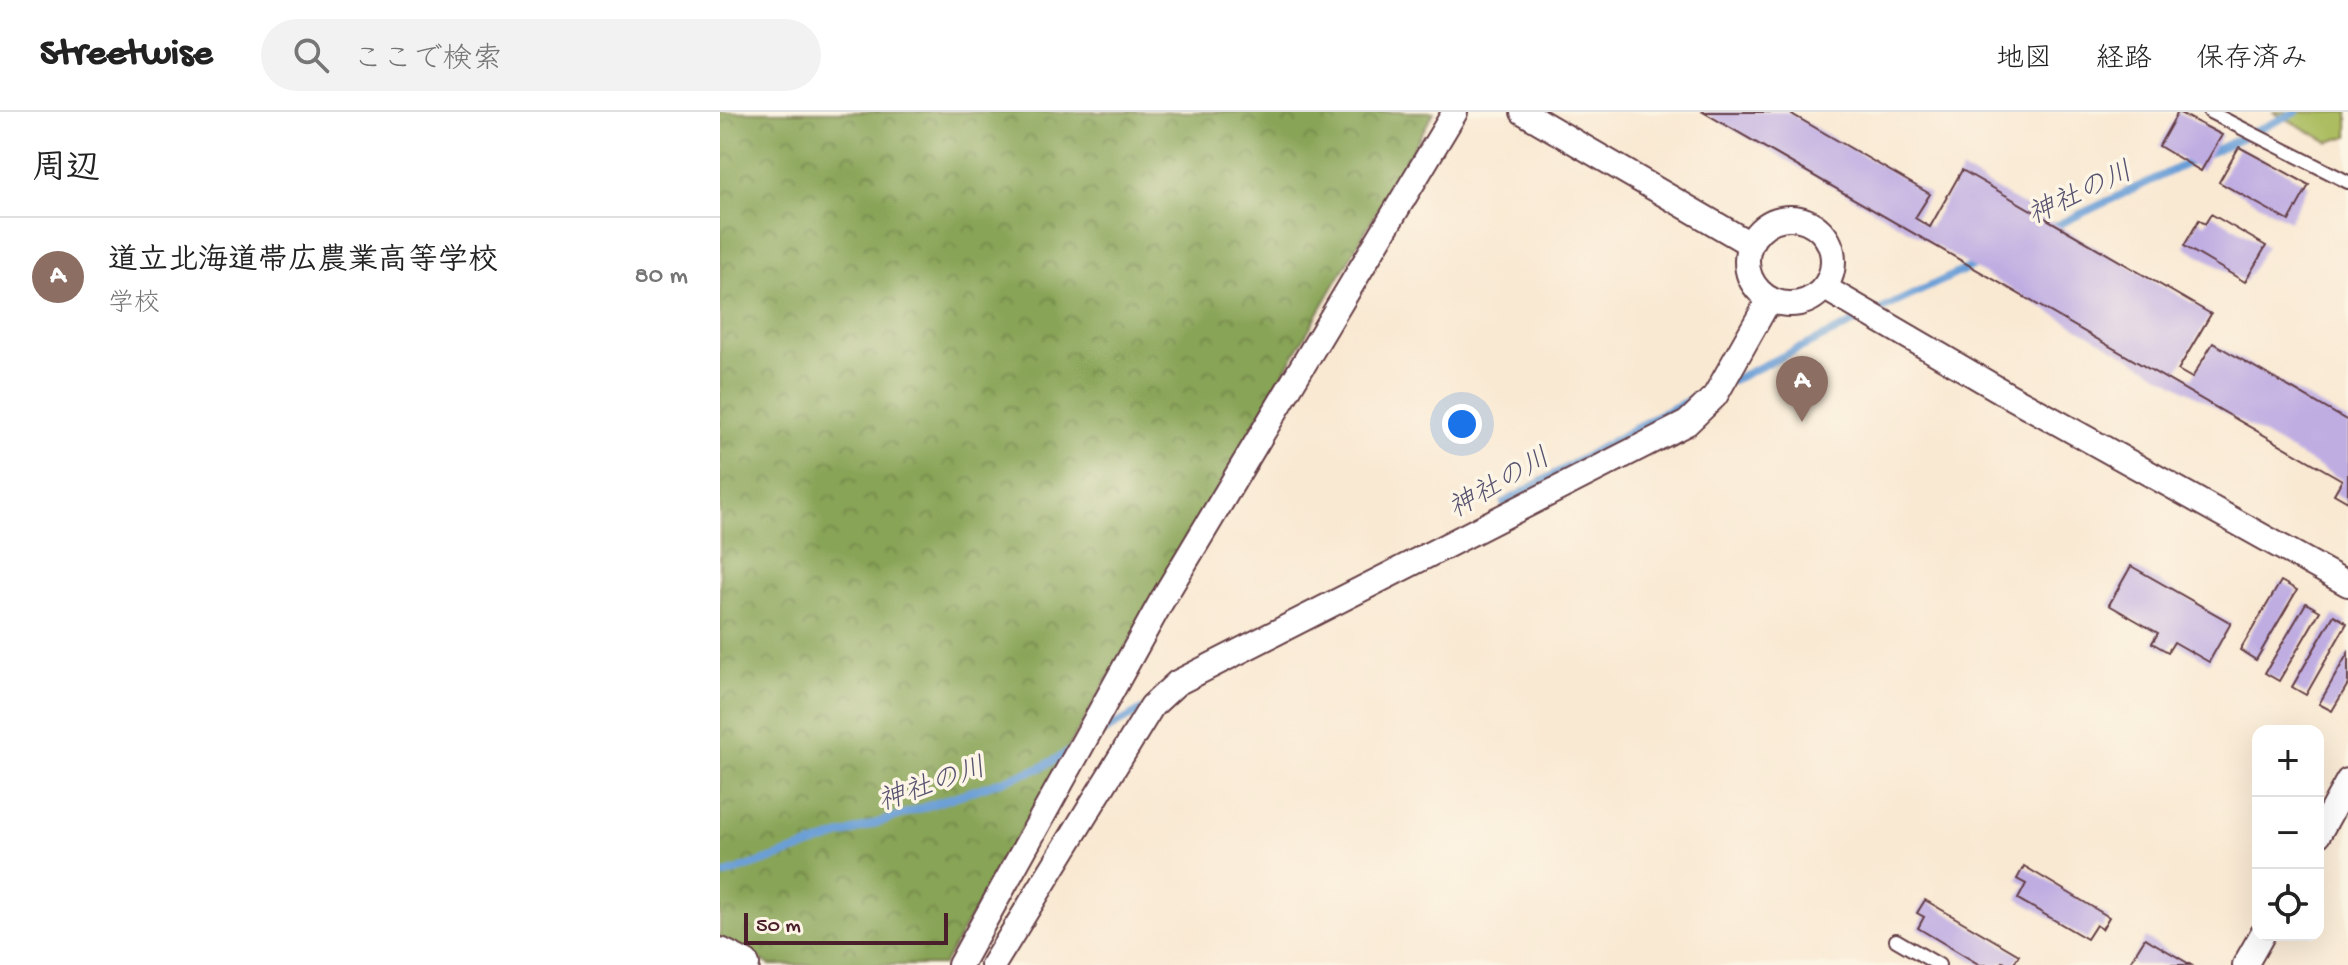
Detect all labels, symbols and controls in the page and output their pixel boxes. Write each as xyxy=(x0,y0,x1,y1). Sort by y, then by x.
search box xyxy=(261,19,821,91)
text: Streetwise xyxy=(40,33,213,77)
icon: search xyxy=(289,33,333,77)
text: ここで検索 xyxy=(353,44,503,79)
text: 地図 xyxy=(1996,44,2052,77)
text: 経路 xyxy=(2096,44,2152,77)
text: 保存済み xyxy=(2196,44,2308,77)
text: 周辺 xyxy=(32,151,100,191)
water label: 神社の川 xyxy=(2023,156,2139,234)
text: 道立北海道帯広農業高等学校 xyxy=(108,245,498,280)
text: A xyxy=(50,262,66,293)
text: 80 m xyxy=(634,262,688,293)
text: 学校 xyxy=(108,290,160,321)
pin: A xyxy=(1776,356,1828,422)
your location xyxy=(1442,404,1482,444)
water label: 神社の川 xyxy=(1443,442,1557,527)
map controls xyxy=(2252,725,2324,941)
button: + xyxy=(2252,725,2324,797)
water label: 神社の川 xyxy=(874,751,991,820)
button: − xyxy=(2252,797,2324,869)
button: locate xyxy=(2252,869,2324,941)
scale bar xyxy=(744,909,948,945)
text: 50 m xyxy=(756,914,801,940)

